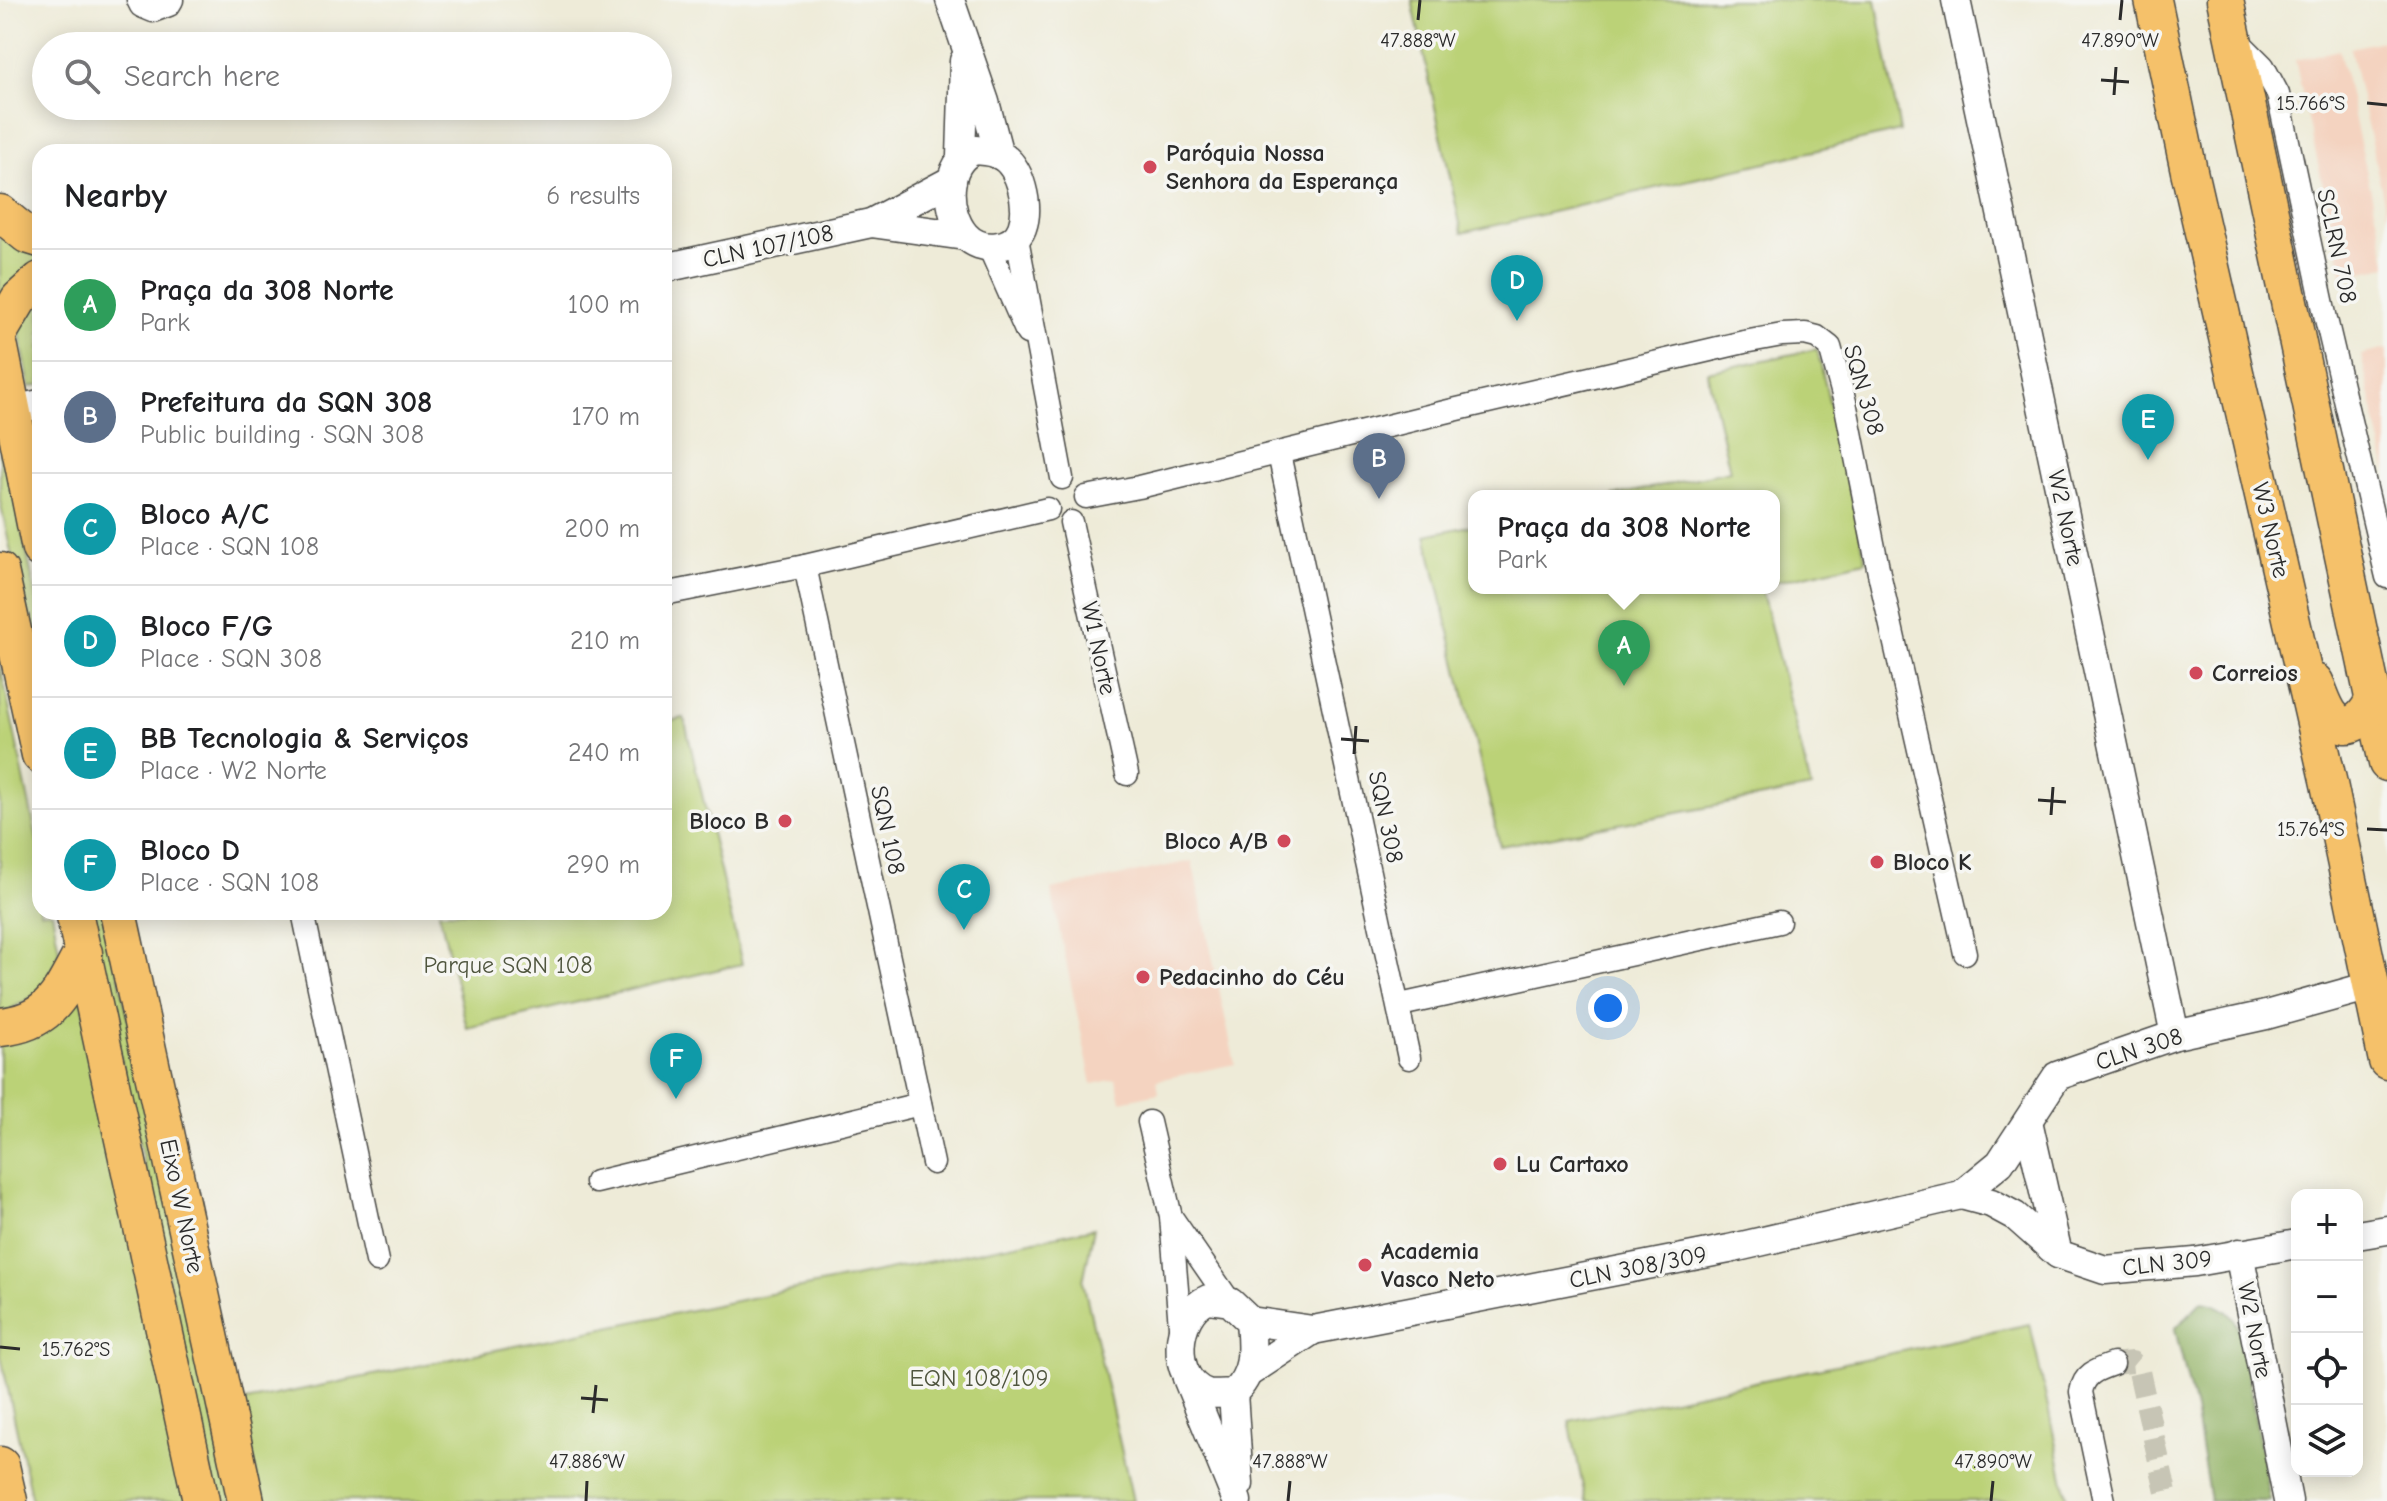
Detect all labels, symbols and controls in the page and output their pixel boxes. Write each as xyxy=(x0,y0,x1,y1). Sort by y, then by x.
text: 47.888°W xyxy=(1380,29,1456,52)
text: 47.890°W xyxy=(2081,29,2159,52)
search box xyxy=(32,32,672,120)
icon: search xyxy=(60,54,104,98)
text: Search here xyxy=(124,59,280,94)
text: 15.766°S xyxy=(2277,92,2345,115)
place label: Paróquia Nossa Senhora da Esperança xyxy=(1166,139,1398,195)
marker: Paróquia Nossa Senhora da Esperança xyxy=(1141,158,1159,176)
text: Nearby xyxy=(64,176,167,216)
text: 6 results xyxy=(546,181,640,211)
street label: SCLRN 708 xyxy=(2311,186,2363,306)
street label: CLN 107/108 xyxy=(700,218,836,274)
pin: D xyxy=(1491,255,1543,321)
text: Praça da 308 Norte xyxy=(140,273,394,308)
text: A xyxy=(83,290,97,320)
text: 100 m xyxy=(568,290,640,320)
text: Park xyxy=(140,308,190,338)
street label: SQN 308 xyxy=(1838,341,1890,439)
text: Prefeitura da SQN 308 xyxy=(140,385,432,420)
pin: E xyxy=(2122,394,2174,460)
text: B xyxy=(82,402,98,432)
text: 170 m xyxy=(571,402,640,432)
text: Public building · SQN 308 xyxy=(140,420,424,450)
pin: B xyxy=(1353,433,1405,499)
street label: W2 Norte xyxy=(2042,467,2090,569)
street label: W3 Norte xyxy=(2246,480,2296,580)
popup xyxy=(1468,490,1780,594)
text: Bloco A/C xyxy=(140,497,269,532)
text: Praça da 308 Norte xyxy=(1497,510,1751,545)
text: C xyxy=(82,514,98,544)
text: 200 m xyxy=(565,514,640,544)
text: Place · SQN 108 xyxy=(140,532,319,562)
text: Park xyxy=(1497,545,1547,575)
street label: W1 Norte xyxy=(1075,599,1123,697)
text: Bloco F/G xyxy=(140,609,273,644)
pin: A xyxy=(1598,620,1650,686)
text: D xyxy=(82,626,98,656)
text: 210 m xyxy=(570,626,640,656)
text: Place · SQN 308 xyxy=(140,644,322,674)
place label: Correios xyxy=(2212,659,2298,687)
marker: Correios xyxy=(2187,664,2205,682)
text: BB Tecnologia & Serviços xyxy=(140,721,469,756)
text: E xyxy=(82,738,98,768)
text: 240 m xyxy=(568,738,640,768)
text: Place · W2 Norte xyxy=(140,756,327,786)
street label: SQN 308 xyxy=(1363,769,1409,865)
street label: SQN 108 xyxy=(865,783,911,877)
place label: Bloco B xyxy=(689,807,769,835)
marker: Bloco B xyxy=(776,812,794,830)
text: 15.764°S xyxy=(2277,818,2345,841)
place label: Bloco A/B xyxy=(1165,827,1268,855)
marker: Bloco A/B xyxy=(1275,832,1293,850)
text: Bloco D xyxy=(140,833,240,868)
place label: Bloco K xyxy=(1893,848,1972,876)
text: F xyxy=(82,850,98,880)
text: 290 m xyxy=(567,850,640,880)
marker: Bloco K xyxy=(1868,853,1886,871)
pin: C xyxy=(938,864,990,930)
text: Place · SQN 108 xyxy=(140,868,319,898)
park label: Parque SQN 108 xyxy=(423,951,593,979)
place label: Pedacinho do Céu xyxy=(1159,963,1345,991)
marker: Pedacinho do Céu xyxy=(1134,968,1152,986)
your location xyxy=(1588,988,1628,1028)
street label: CLN 308 xyxy=(2092,1022,2186,1076)
pin: F xyxy=(650,1033,702,1099)
street label: Eixo W Norte xyxy=(154,1136,210,1276)
place label: Lu Cartaxo xyxy=(1516,1150,1629,1178)
marker: Lu Cartaxo xyxy=(1491,1155,1509,1173)
map controls xyxy=(2291,1189,2363,1477)
button: + xyxy=(2291,1189,2363,1261)
place label: Academia Vasco Neto xyxy=(1381,1237,1495,1293)
street label: CLN 308/309 xyxy=(1567,1240,1709,1294)
street label: CLN 309 xyxy=(2121,1244,2213,1282)
marker: Academia Vasco Neto xyxy=(1356,1256,1374,1274)
button: − xyxy=(2291,1261,2363,1333)
street label: W2 Norte xyxy=(2232,1279,2278,1381)
button: locate xyxy=(2291,1333,2363,1405)
text: 15.762°S xyxy=(42,1338,110,1361)
park label: EQN 108/109 xyxy=(910,1364,1048,1392)
button: layers xyxy=(2291,1405,2363,1477)
text: 47.886°W xyxy=(549,1450,626,1473)
text: 47.888°W xyxy=(1252,1450,1328,1473)
text: 47.890°W xyxy=(1954,1450,2032,1473)

